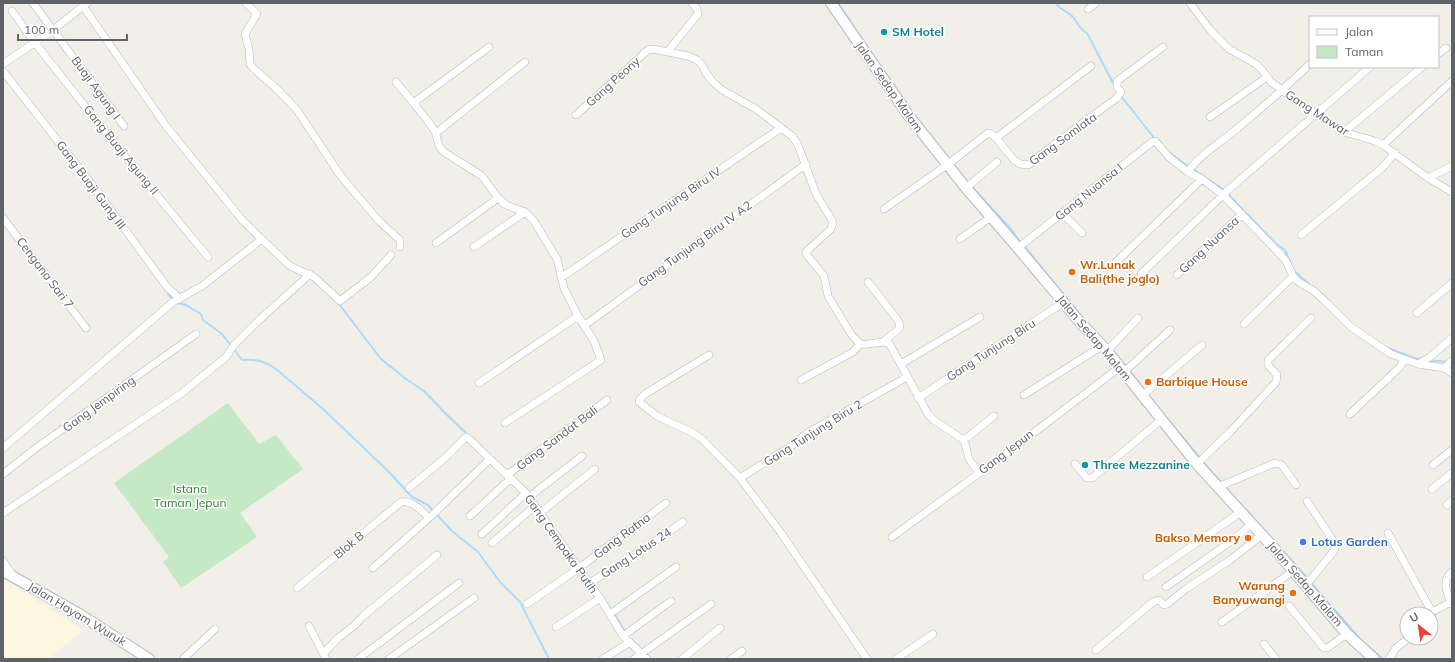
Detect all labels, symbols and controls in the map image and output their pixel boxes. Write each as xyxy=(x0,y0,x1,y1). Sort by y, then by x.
scale bar xyxy=(18,16,127,42)
legend xyxy=(1309,16,1439,68)
text: 100 m xyxy=(24,22,59,37)
place label: SM Hotel xyxy=(892,24,944,39)
text: Jalan xyxy=(1345,24,1373,39)
marker: SM Hotel xyxy=(879,27,889,37)
street label: Jalan Sedap Malam xyxy=(852,38,927,135)
text: Taman xyxy=(1345,44,1383,59)
street label: Buaji Agung I xyxy=(68,53,124,122)
street label: Gang Peony xyxy=(583,53,643,110)
street label: Gang Mawar xyxy=(1283,86,1352,139)
street label: Gang Buaji Agung II xyxy=(81,102,162,198)
street label: Gang Somlata xyxy=(1026,109,1099,168)
street label: Gang Buaji Gung III xyxy=(53,137,130,232)
street label: Gang Nuansa I xyxy=(1052,160,1126,224)
street label: Gang Tunjung Biru IV xyxy=(618,163,724,242)
street label: Gang Tunjung Biru IV A2 xyxy=(635,197,755,290)
street label: Gang Nuansa xyxy=(1176,213,1242,276)
street label: Cengana Sari 7 xyxy=(14,234,77,311)
place label: Wr.Lunak Bali(the joglo) xyxy=(1080,257,1160,286)
marker: Wr.Lunak Bali(the joglo) xyxy=(1067,267,1077,277)
street label: Jalan Sedap Malam xyxy=(1054,291,1135,384)
street label: Gang Tunjung Biru xyxy=(943,315,1038,384)
street label: Gang Jempiring xyxy=(60,372,138,435)
place label: Barbique House xyxy=(1156,374,1248,389)
marker: Barbique House xyxy=(1143,377,1153,387)
street label: Gang Tunjung Biru 2 xyxy=(761,396,865,469)
street label: Gang Sandat Bali xyxy=(513,402,600,473)
street label: Gang Jepun xyxy=(975,426,1036,477)
place label: Three Mezzanine xyxy=(1093,457,1190,472)
marker: Three Mezzanine xyxy=(1080,460,1090,470)
park label: Istana Taman Jepun xyxy=(153,481,227,510)
street label: Gang Cempaka Putih xyxy=(521,491,601,596)
street label: Gang Ratna xyxy=(590,509,653,562)
street label: Gang Lotus 24 xyxy=(598,524,674,581)
street label: Blok B xyxy=(330,528,367,562)
place label: Bakso Memory xyxy=(1155,530,1240,545)
marker: Bakso Memory xyxy=(1243,533,1253,543)
place label: Lotus Garden xyxy=(1311,534,1388,549)
marker: Lotus Garden xyxy=(1298,537,1308,547)
street label: Jalan Sedap Malam xyxy=(1264,538,1347,629)
street label: Jalan Hayam Wuruk xyxy=(25,578,130,649)
place label: Warung Banyuwangi xyxy=(1213,578,1285,607)
marker: Warung Banyuwangi xyxy=(1288,588,1298,598)
north arrow xyxy=(1399,606,1439,646)
text: U xyxy=(1407,609,1421,625)

